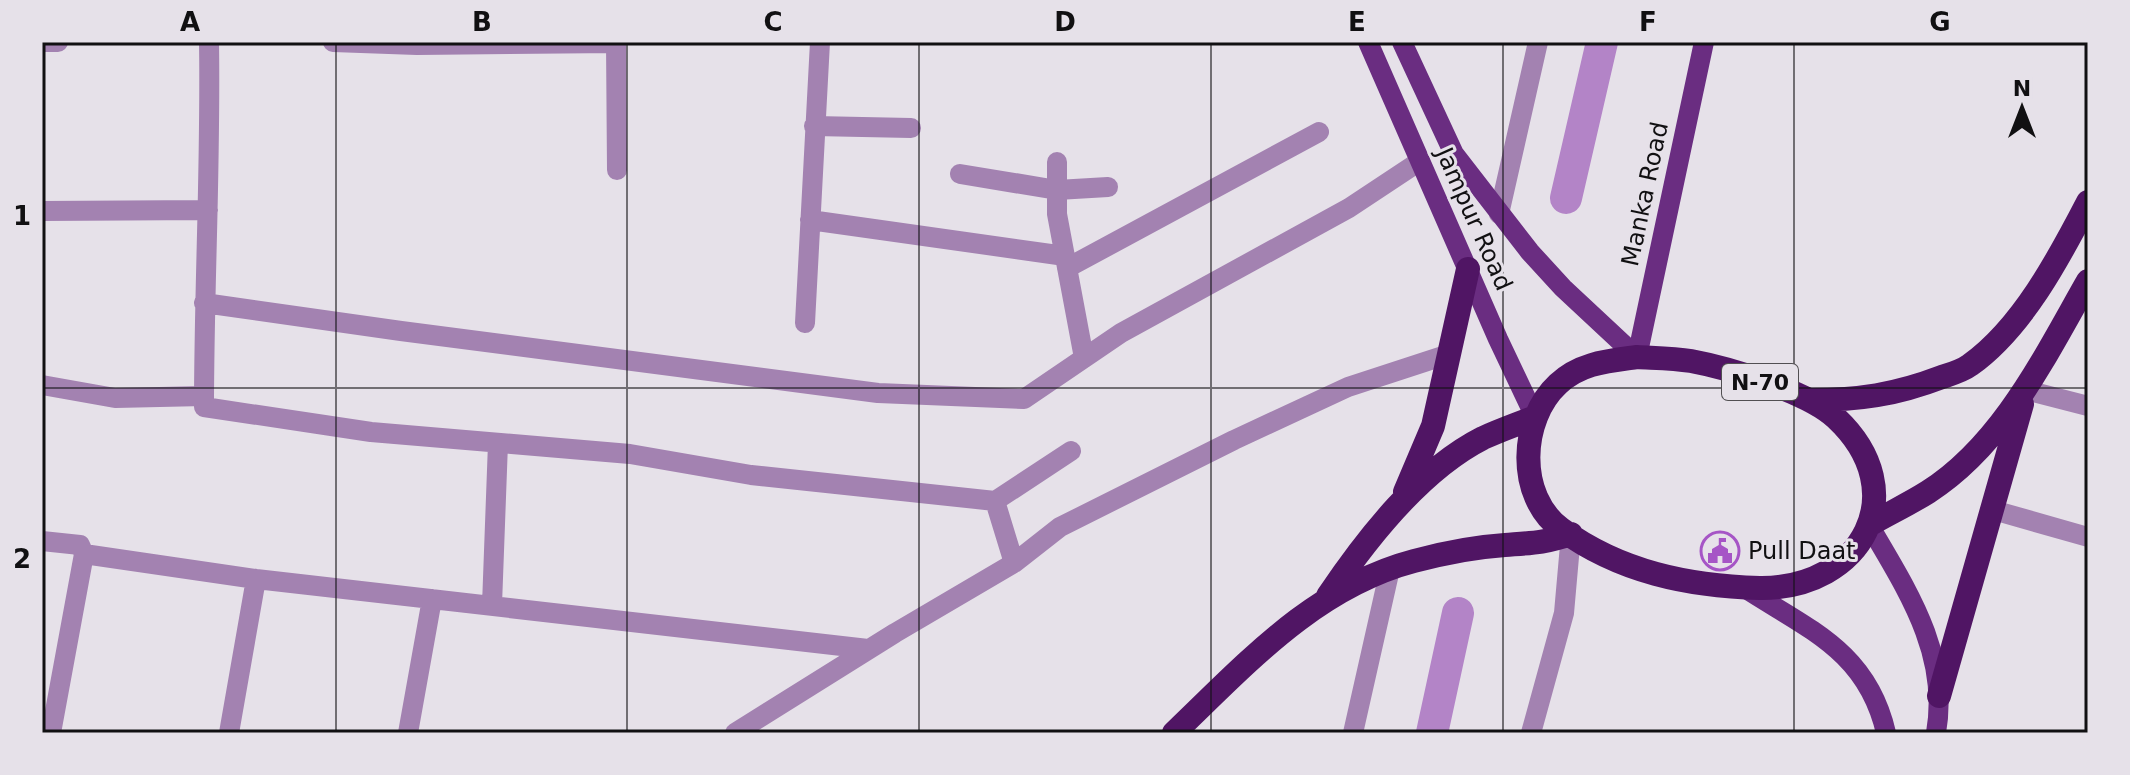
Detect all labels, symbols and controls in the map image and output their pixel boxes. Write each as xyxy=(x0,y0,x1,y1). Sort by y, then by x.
text: A xyxy=(180,7,200,37)
text: B xyxy=(472,7,492,37)
text: C xyxy=(763,7,783,37)
text: D xyxy=(1054,7,1076,37)
text: E xyxy=(1348,7,1366,37)
text: F xyxy=(1639,7,1657,37)
text: G xyxy=(1929,7,1951,37)
north arrow xyxy=(1982,68,2062,148)
text: N xyxy=(2013,76,2031,101)
street label: Manka Road xyxy=(1616,119,1674,269)
street label: Jampur Road xyxy=(1429,141,1518,295)
text: 1 xyxy=(13,201,31,231)
road number: N-70 xyxy=(1722,364,1798,400)
public building icon: Pull Daat xyxy=(1699,530,1741,572)
place label: Pull Daat xyxy=(1748,537,1856,565)
text: 2 xyxy=(13,544,31,574)

